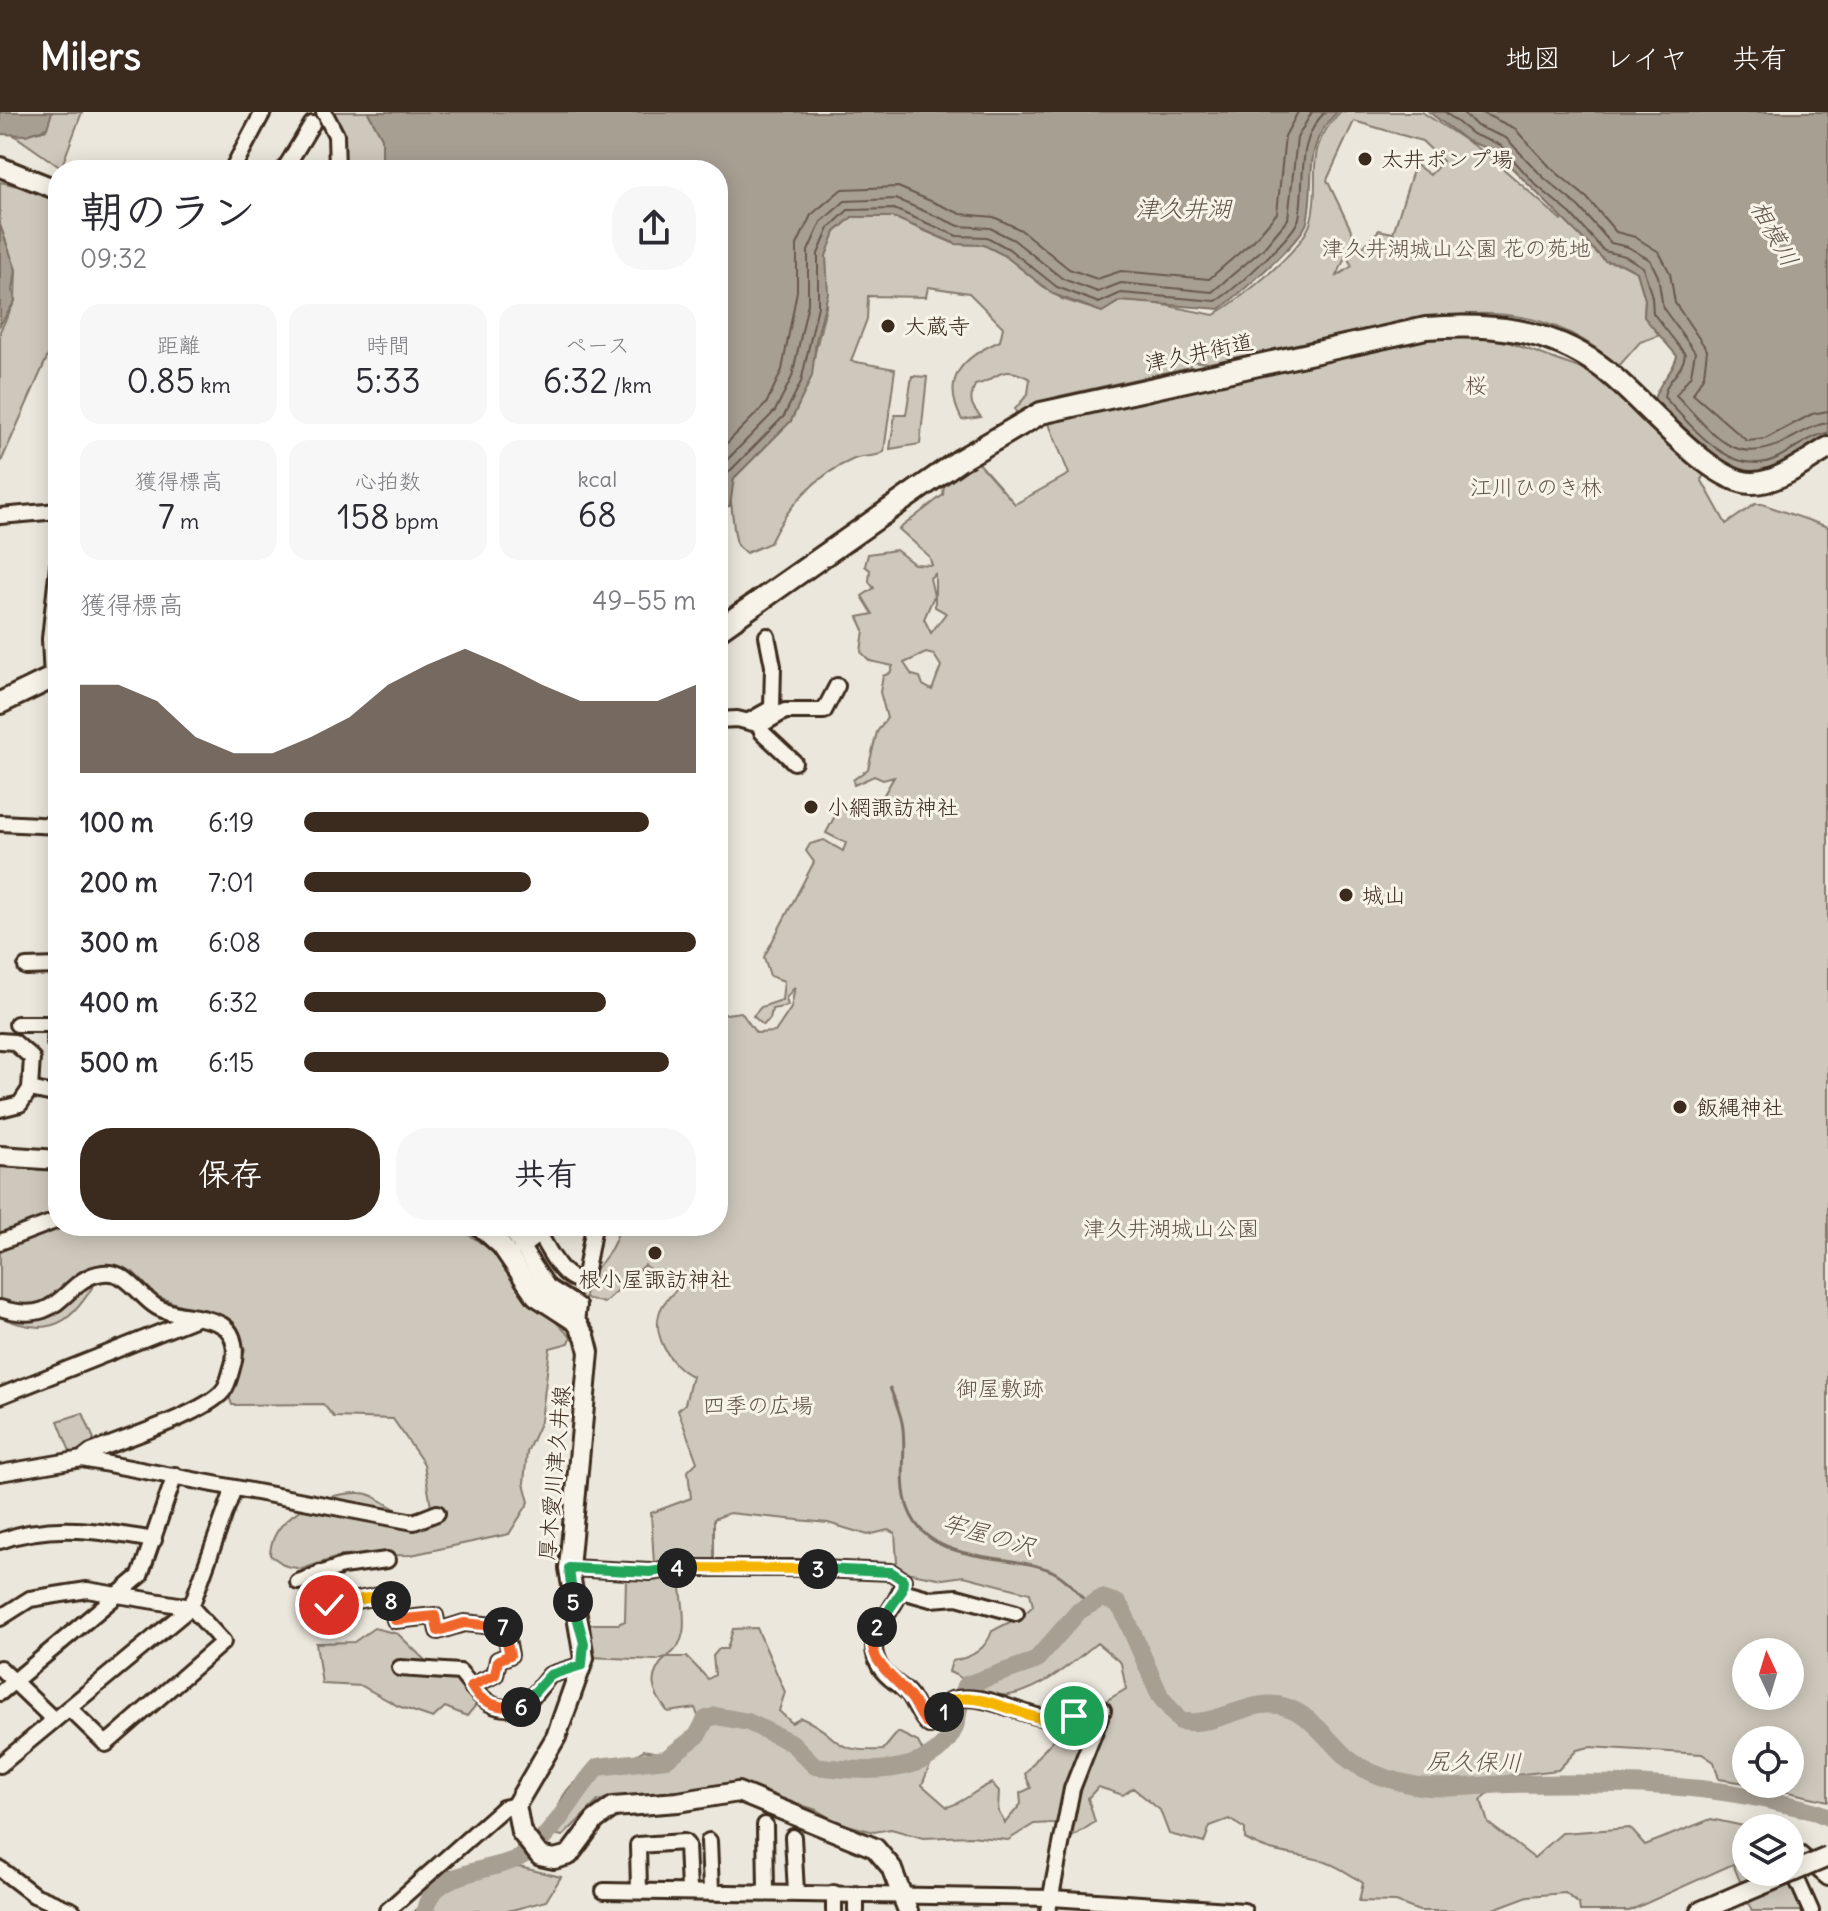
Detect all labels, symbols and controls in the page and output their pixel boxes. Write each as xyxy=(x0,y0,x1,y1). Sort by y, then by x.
text: Milers xyxy=(40,33,141,80)
text: 地図 xyxy=(1505,40,1561,76)
text: レイヤ xyxy=(1605,40,1688,76)
text: 共有 xyxy=(1732,40,1788,76)
place label: 太井ポンプ場 xyxy=(1381,145,1513,173)
marker: 太井ポンプ場 xyxy=(1356,150,1374,168)
text: 朝のラン xyxy=(80,184,256,239)
button: share xyxy=(612,186,696,270)
water label: 津久井湖 xyxy=(1135,193,1233,223)
water label: 相模川 xyxy=(1744,194,1806,272)
park label: 津久井湖城山公園 花の苑地 xyxy=(1321,234,1591,262)
text: 09:32 xyxy=(80,242,147,275)
place label: 大蔵寺 xyxy=(904,312,970,340)
marker: 大蔵寺 xyxy=(879,317,897,335)
street label: 津久井街道 xyxy=(1142,327,1256,377)
text: 距離 xyxy=(157,331,201,359)
text: 時間 xyxy=(366,331,410,359)
text: ペース xyxy=(565,331,630,359)
text: 0.85 xyxy=(127,359,195,402)
text: 5:33 xyxy=(355,359,421,402)
text: 6:32 xyxy=(543,359,608,402)
text: km xyxy=(195,371,231,399)
text: /km xyxy=(608,371,652,399)
park label: 桜 xyxy=(1465,371,1487,399)
text: kcal xyxy=(578,465,617,493)
text: 獲得標高 xyxy=(135,467,223,495)
text: 心拍数 xyxy=(355,467,421,495)
park label: 江川ひのき林 xyxy=(1470,473,1602,501)
text: 68 xyxy=(578,493,617,536)
text: 7 xyxy=(158,495,175,538)
text: 158 xyxy=(337,495,390,538)
text: m xyxy=(175,507,199,535)
text: bpm xyxy=(390,507,439,535)
text: 49–55 m xyxy=(592,584,696,617)
text: 獲得標高 xyxy=(80,588,184,621)
place label: 小網諏訪神社 xyxy=(827,793,959,821)
marker: 小網諏訪神社 xyxy=(802,798,820,816)
text: 100 m xyxy=(80,806,154,839)
text: 6:19 xyxy=(208,806,254,839)
text: 200 m xyxy=(80,866,157,899)
text: 7:01 xyxy=(208,866,254,899)
place label: 城山 xyxy=(1362,881,1406,909)
marker: 城山 xyxy=(1337,886,1355,904)
text: 300 m xyxy=(80,926,158,959)
text: 6:08 xyxy=(208,926,261,959)
text: 400 m xyxy=(80,986,158,1019)
text: 6:32 xyxy=(208,986,258,1019)
text: 500 m xyxy=(80,1046,158,1079)
text: 6:15 xyxy=(208,1046,254,1079)
place label: 飯縄神社 xyxy=(1696,1093,1784,1121)
marker: 飯縄神社 xyxy=(1671,1098,1689,1116)
button: 保存 xyxy=(80,1128,380,1220)
button: 共有 xyxy=(396,1128,696,1220)
park label: 津久井湖城山公園 xyxy=(1083,1214,1259,1242)
marker: 根小屋諏訪神社 xyxy=(646,1244,664,1262)
place label: 根小屋諏訪神社 xyxy=(578,1265,732,1293)
park label: 御屋敷跡 xyxy=(956,1374,1044,1402)
street label: 厚木愛川津久井線 xyxy=(532,1384,576,1562)
park label: 四季の広場 xyxy=(703,1391,813,1419)
water label: 牢屋の沢 xyxy=(939,1506,1040,1562)
pin: 4 xyxy=(657,1548,697,1588)
pin: 3 xyxy=(798,1549,838,1589)
text: 4 xyxy=(671,1554,683,1582)
text: 3 xyxy=(812,1555,824,1583)
pin xyxy=(295,1571,363,1639)
pin: 8 xyxy=(371,1581,411,1621)
pin: 5 xyxy=(553,1582,593,1622)
icon: check xyxy=(307,1583,351,1627)
text: 8 xyxy=(385,1587,397,1615)
text: 5 xyxy=(567,1588,579,1616)
pin: 7 xyxy=(483,1607,523,1647)
pin: 2 xyxy=(857,1607,897,1647)
text: 7 xyxy=(498,1613,508,1641)
text: 2 xyxy=(871,1613,883,1641)
north arrow xyxy=(1732,1638,1804,1710)
map controls xyxy=(1732,1638,1804,1886)
pin xyxy=(1040,1682,1108,1750)
pin: 6 xyxy=(501,1687,541,1727)
pin: 1 xyxy=(924,1692,964,1732)
text: 6 xyxy=(515,1693,527,1721)
icon: arrive xyxy=(1052,1694,1096,1738)
text: 1 xyxy=(940,1698,948,1726)
button: locate xyxy=(1732,1726,1804,1798)
water label: 尻久保川 xyxy=(1426,1745,1522,1777)
button: layers xyxy=(1732,1814,1804,1886)

